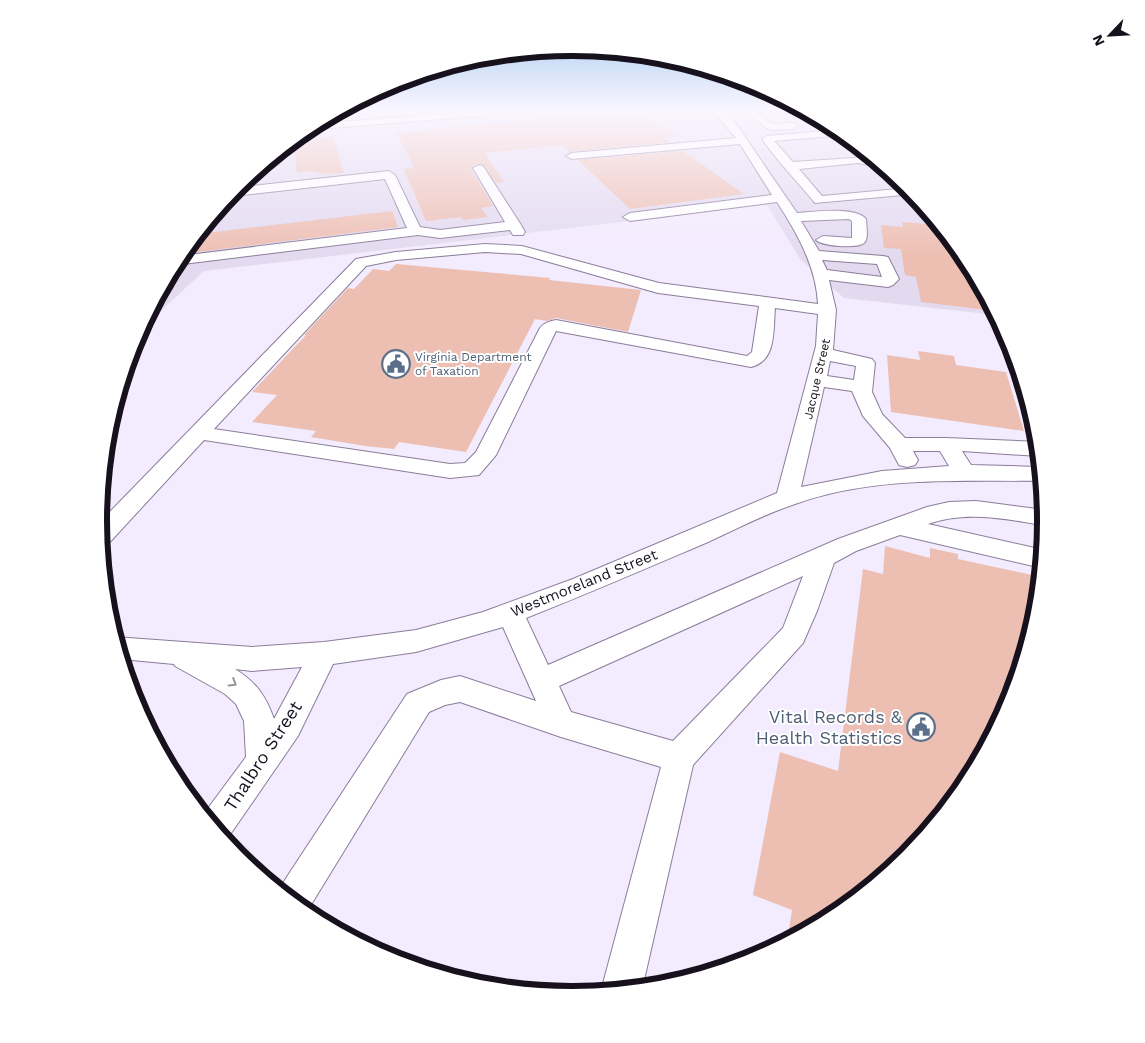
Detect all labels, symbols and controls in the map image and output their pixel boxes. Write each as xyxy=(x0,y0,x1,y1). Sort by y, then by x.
north arrow xyxy=(1085,10,1135,60)
text: N xyxy=(1089,32,1108,49)
street label: Jacque Street xyxy=(801,337,833,421)
public building icon: Virginia Department of Taxation xyxy=(381,349,411,379)
place label: Virginia Department of Taxation xyxy=(415,350,532,378)
street label: Westmoreland Street xyxy=(508,545,661,621)
one-way arrow xyxy=(228,676,237,686)
street label: Thalbro Street xyxy=(219,696,306,815)
place label: Vital Records & Health Statistics xyxy=(756,706,903,748)
public building icon: Vital Records & Health Statistics xyxy=(906,712,936,742)

